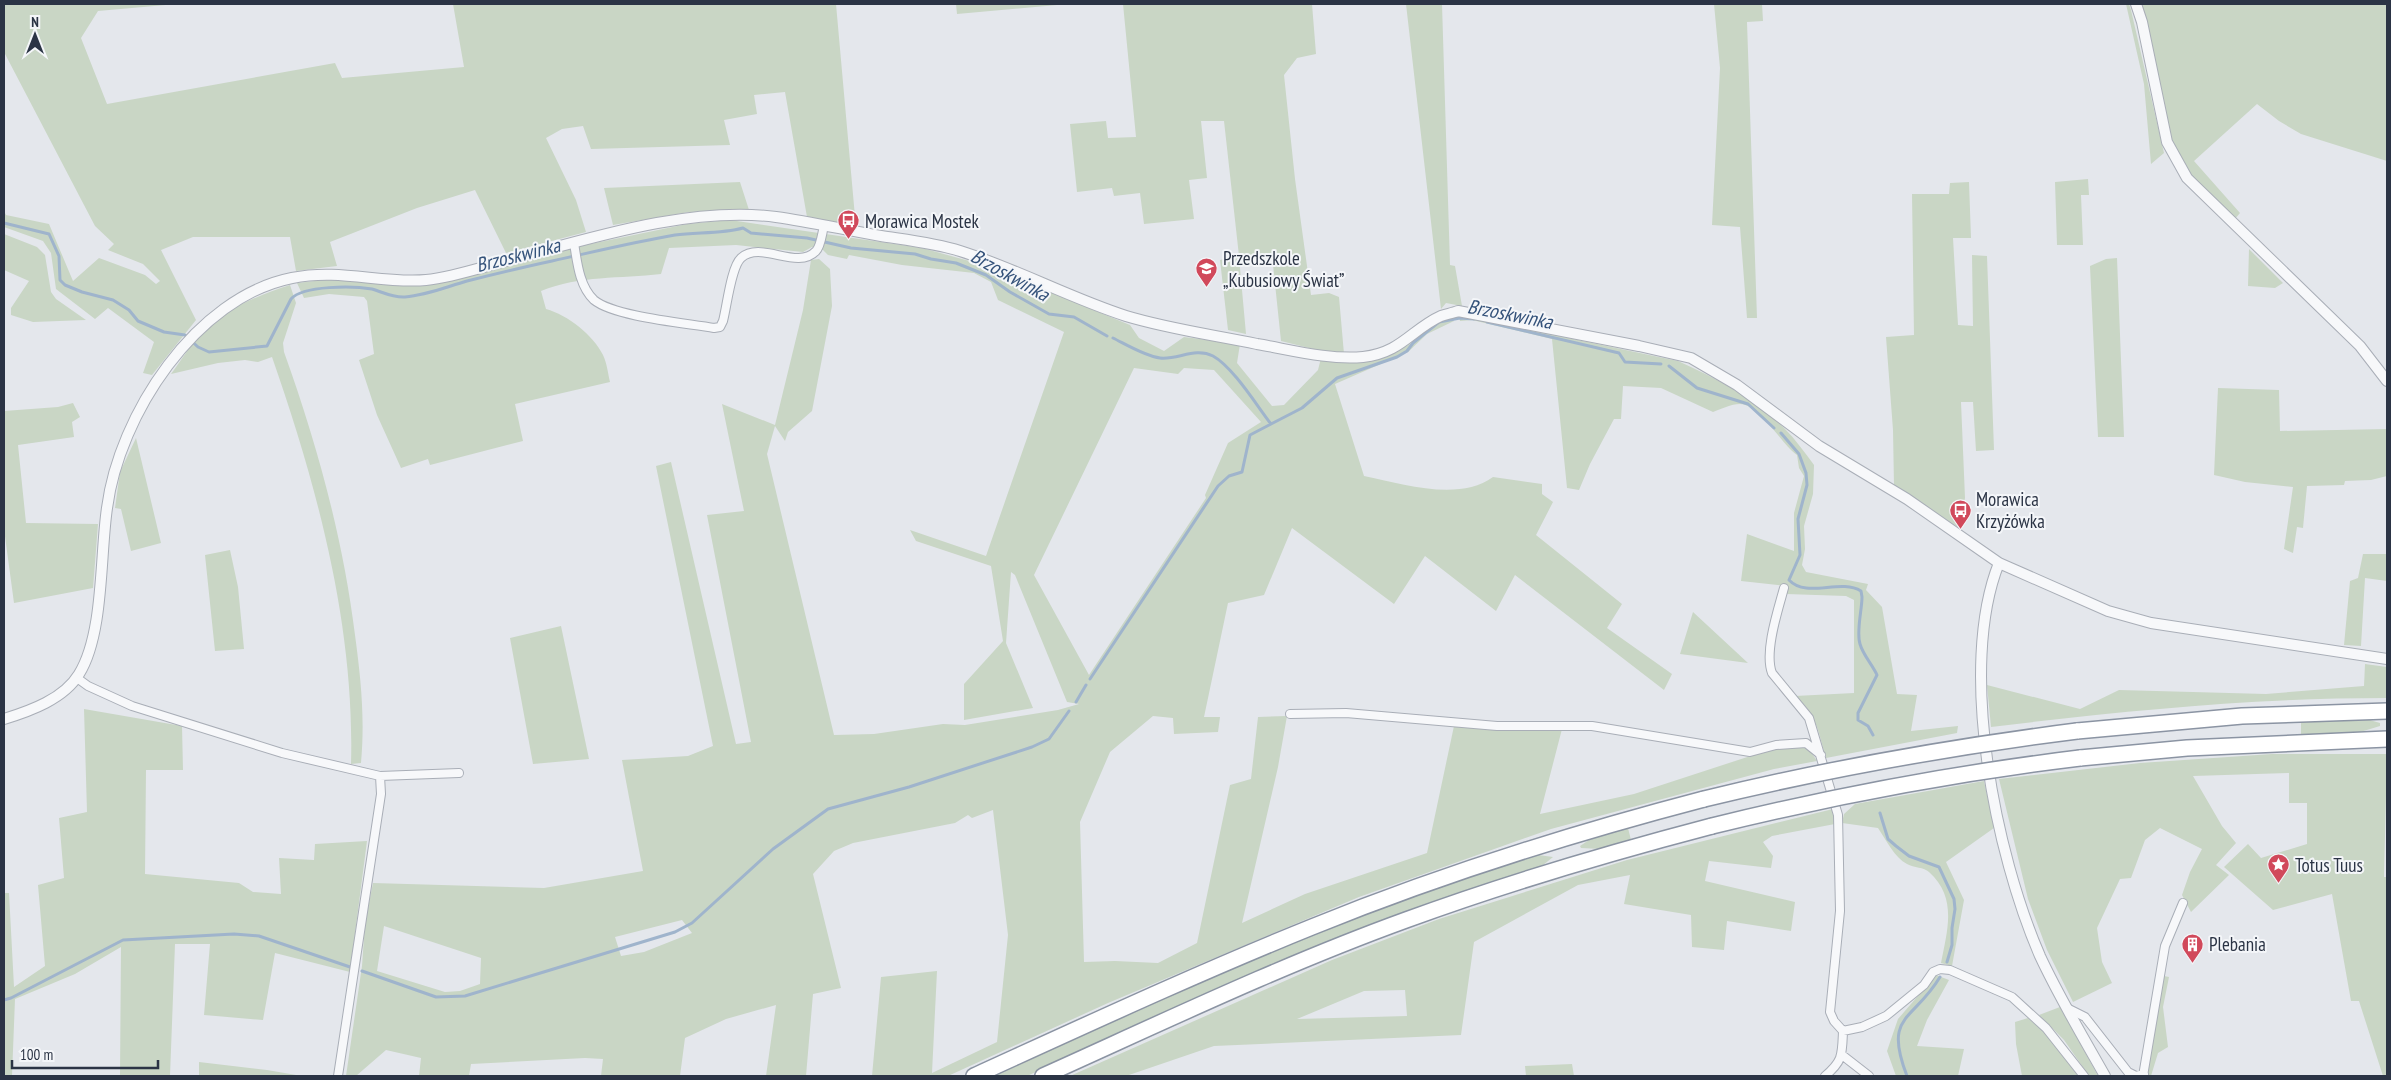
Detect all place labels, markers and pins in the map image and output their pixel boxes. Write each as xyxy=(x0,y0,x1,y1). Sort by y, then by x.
bus stop icon: Morawica Mostek xyxy=(837,209,861,240)
place label: Morawica Mostek xyxy=(865,209,979,233)
place label: Przedszkole „Kubusiowy Świat” xyxy=(1223,246,1345,292)
school or university icon: Przedszkole „Kubusiowy Świat” xyxy=(1195,257,1219,288)
place label: Morawica Krzyżówka xyxy=(1976,487,2045,533)
bus stop icon: Morawica Krzyżówka xyxy=(1948,498,1972,529)
place icon: Totus Tuus xyxy=(2267,853,2291,884)
place label: Totus Tuus xyxy=(2295,853,2363,877)
building icon: Plebania xyxy=(2181,932,2205,963)
place label: Plebania xyxy=(2209,932,2266,956)

